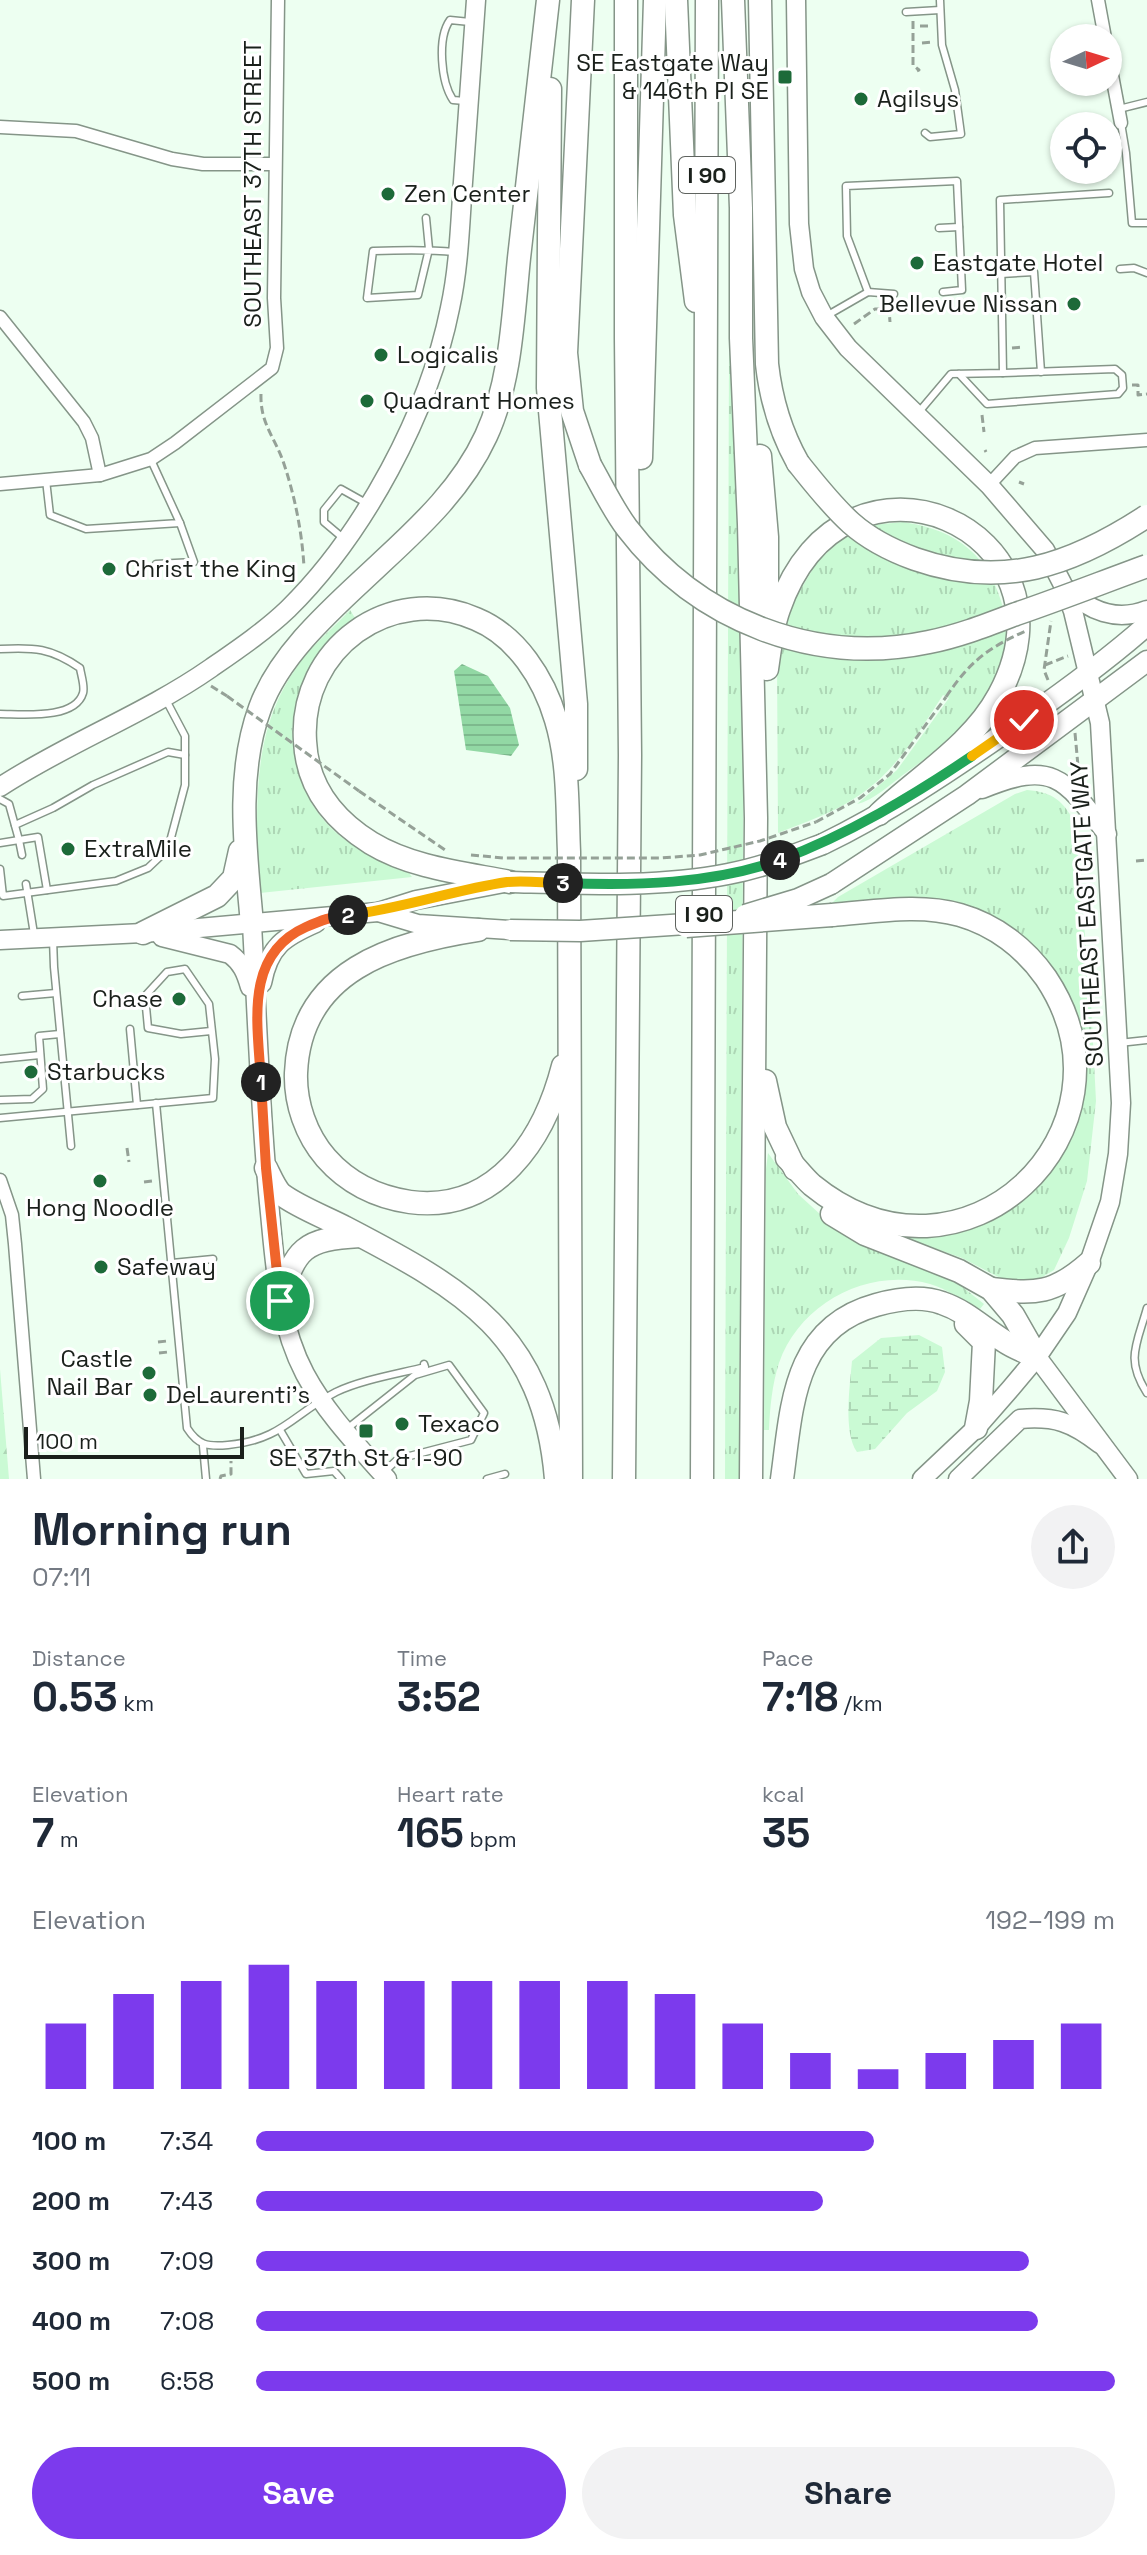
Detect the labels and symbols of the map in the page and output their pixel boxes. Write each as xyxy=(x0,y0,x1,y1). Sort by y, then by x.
north arrow xyxy=(1050,24,1122,96)
street label: SOUTHEAST 37TH STREET xyxy=(237,40,268,328)
place label: SE Eastgate Way & 146th Pl SE xyxy=(576,47,769,106)
marker: SE Eastgate Way & 146th Pl SE xyxy=(776,68,794,86)
place label: Agilsys xyxy=(877,83,959,114)
marker: Agilsys xyxy=(852,90,870,108)
road number: I 90 xyxy=(679,157,735,193)
place label: Zen Center xyxy=(404,178,530,209)
marker: Zen Center xyxy=(379,185,397,203)
place label: Eastgate Hotel xyxy=(933,247,1103,278)
marker: Eastgate Hotel xyxy=(908,254,926,272)
place label: Bellevue Nissan xyxy=(879,288,1058,319)
marker: Bellevue Nissan xyxy=(1065,295,1083,313)
place label: Logicalis xyxy=(397,339,499,370)
marker: Logicalis xyxy=(372,346,390,364)
place label: Quadrant Homes xyxy=(383,385,575,416)
marker: Quadrant Homes xyxy=(358,392,376,410)
place label: Christ the King xyxy=(125,553,296,584)
marker: Christ the King xyxy=(100,560,118,578)
pin xyxy=(990,686,1058,754)
street label: SOUTHEAST EASTGATE WAY xyxy=(1063,760,1110,1068)
place label: ExtraMile xyxy=(84,833,192,864)
marker: ExtraMile xyxy=(59,840,77,858)
pin: 4 xyxy=(760,840,800,880)
pin: 3 xyxy=(543,863,583,903)
pin: 2 xyxy=(328,895,368,935)
road number: I 90 xyxy=(676,896,732,932)
place label: Chase xyxy=(92,983,163,1014)
marker: Chase xyxy=(170,990,188,1008)
place label: Starbucks xyxy=(47,1056,165,1087)
pin: 1 xyxy=(241,1062,281,1102)
marker: Starbucks xyxy=(22,1063,40,1081)
marker: Hong Noodle xyxy=(91,1172,109,1190)
place label: Hong Noodle xyxy=(26,1192,174,1223)
place label: Safeway xyxy=(117,1251,216,1282)
marker: Safeway xyxy=(92,1258,110,1276)
pin xyxy=(246,1267,314,1335)
place label: Castle Nail Bar xyxy=(47,1343,133,1402)
marker: Castle Nail Bar xyxy=(140,1364,158,1382)
place label: DeLaurenti's xyxy=(166,1379,310,1410)
marker: DeLaurenti's xyxy=(141,1386,159,1404)
place label: Texaco xyxy=(418,1408,500,1439)
marker: Texaco xyxy=(393,1415,411,1433)
marker: SE 37th St & I-90 xyxy=(357,1422,375,1440)
scale bar xyxy=(24,1423,244,1459)
place label: SE 37th St & I-90 xyxy=(269,1442,463,1473)

